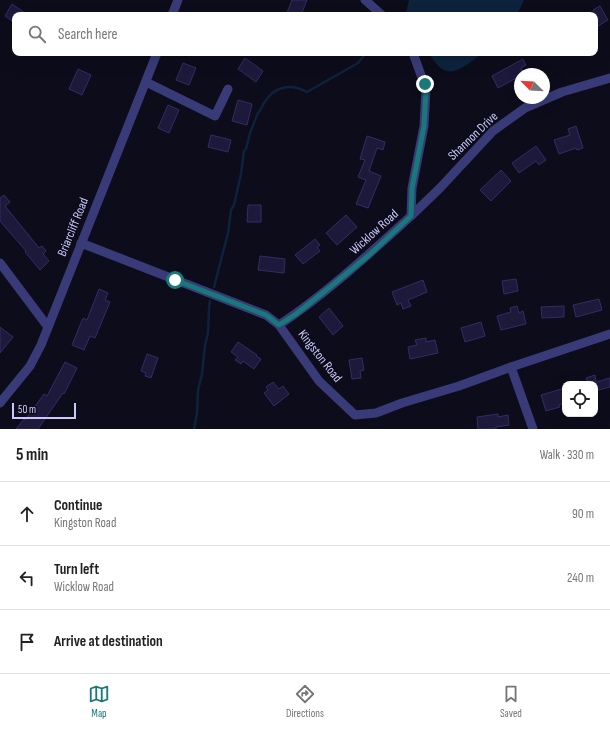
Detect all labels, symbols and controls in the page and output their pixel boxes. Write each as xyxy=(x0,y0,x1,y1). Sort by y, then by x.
search box xyxy=(12,12,598,56)
icon: search xyxy=(26,23,48,45)
text: Search here xyxy=(58,25,118,44)
north arrow xyxy=(514,68,550,104)
route end xyxy=(416,75,434,93)
street label: Shannon Drive xyxy=(445,108,501,164)
street label: Briarcliff Road xyxy=(54,195,92,259)
street label: Wicklow Road xyxy=(346,206,402,258)
route start xyxy=(166,271,184,289)
street label: Kingston Road xyxy=(295,327,345,385)
map controls xyxy=(562,381,598,417)
button: locate xyxy=(562,381,598,417)
scale bar xyxy=(12,401,76,420)
text: 50 m xyxy=(18,403,36,416)
text: 5 min xyxy=(16,445,48,465)
text: Walk · 330 m xyxy=(540,447,594,463)
text: Continue xyxy=(54,496,103,515)
icon: ahead xyxy=(16,503,38,525)
text: 90 m xyxy=(572,506,594,522)
text: Kingston Road xyxy=(54,515,116,531)
text: Turn left xyxy=(54,560,99,579)
icon: left xyxy=(16,567,38,589)
text: 240 m xyxy=(567,570,594,586)
text: Wicklow Road xyxy=(54,579,114,595)
icon: arrive xyxy=(16,631,38,653)
text: Arrive at destination xyxy=(54,632,163,651)
tab: Map xyxy=(88,683,110,720)
tab: Directions xyxy=(286,683,324,720)
tab: Saved xyxy=(500,683,522,720)

